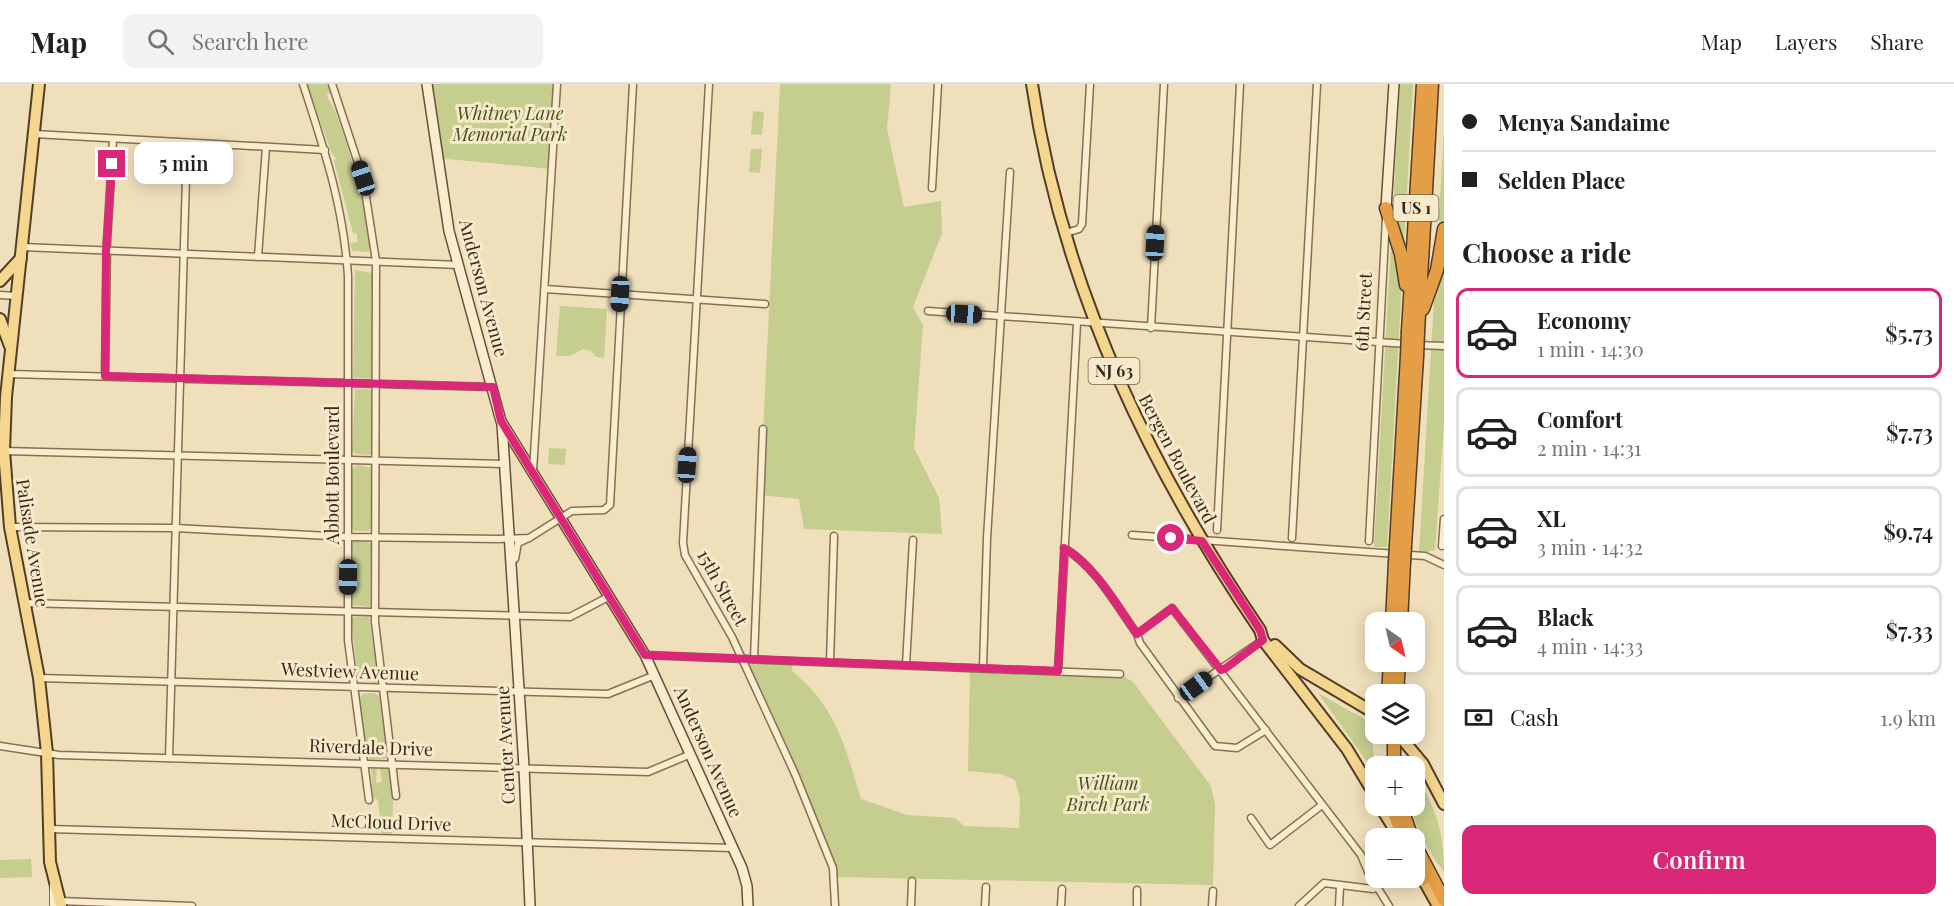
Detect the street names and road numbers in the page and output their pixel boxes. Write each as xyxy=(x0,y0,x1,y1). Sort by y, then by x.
road number: US 1 xyxy=(1394,195,1438,221)
street label: Anderson Avenue xyxy=(454,215,514,359)
street label: 6th Street xyxy=(1349,271,1377,352)
road number: NJ 63 xyxy=(1088,358,1140,384)
street label: Bergen Boulevard xyxy=(1134,390,1222,528)
street label: Abbott Boulevard xyxy=(320,405,344,545)
street label: Palisade Avenue xyxy=(11,477,55,609)
street label: 15th Street xyxy=(692,545,754,630)
street label: Westview Avenue xyxy=(279,657,420,685)
street label: Anderson Avenue xyxy=(669,681,749,821)
street label: Center Avenue xyxy=(490,685,520,805)
street label: Riverdale Drive xyxy=(308,733,434,761)
street label: McCloud Drive xyxy=(330,808,452,836)

